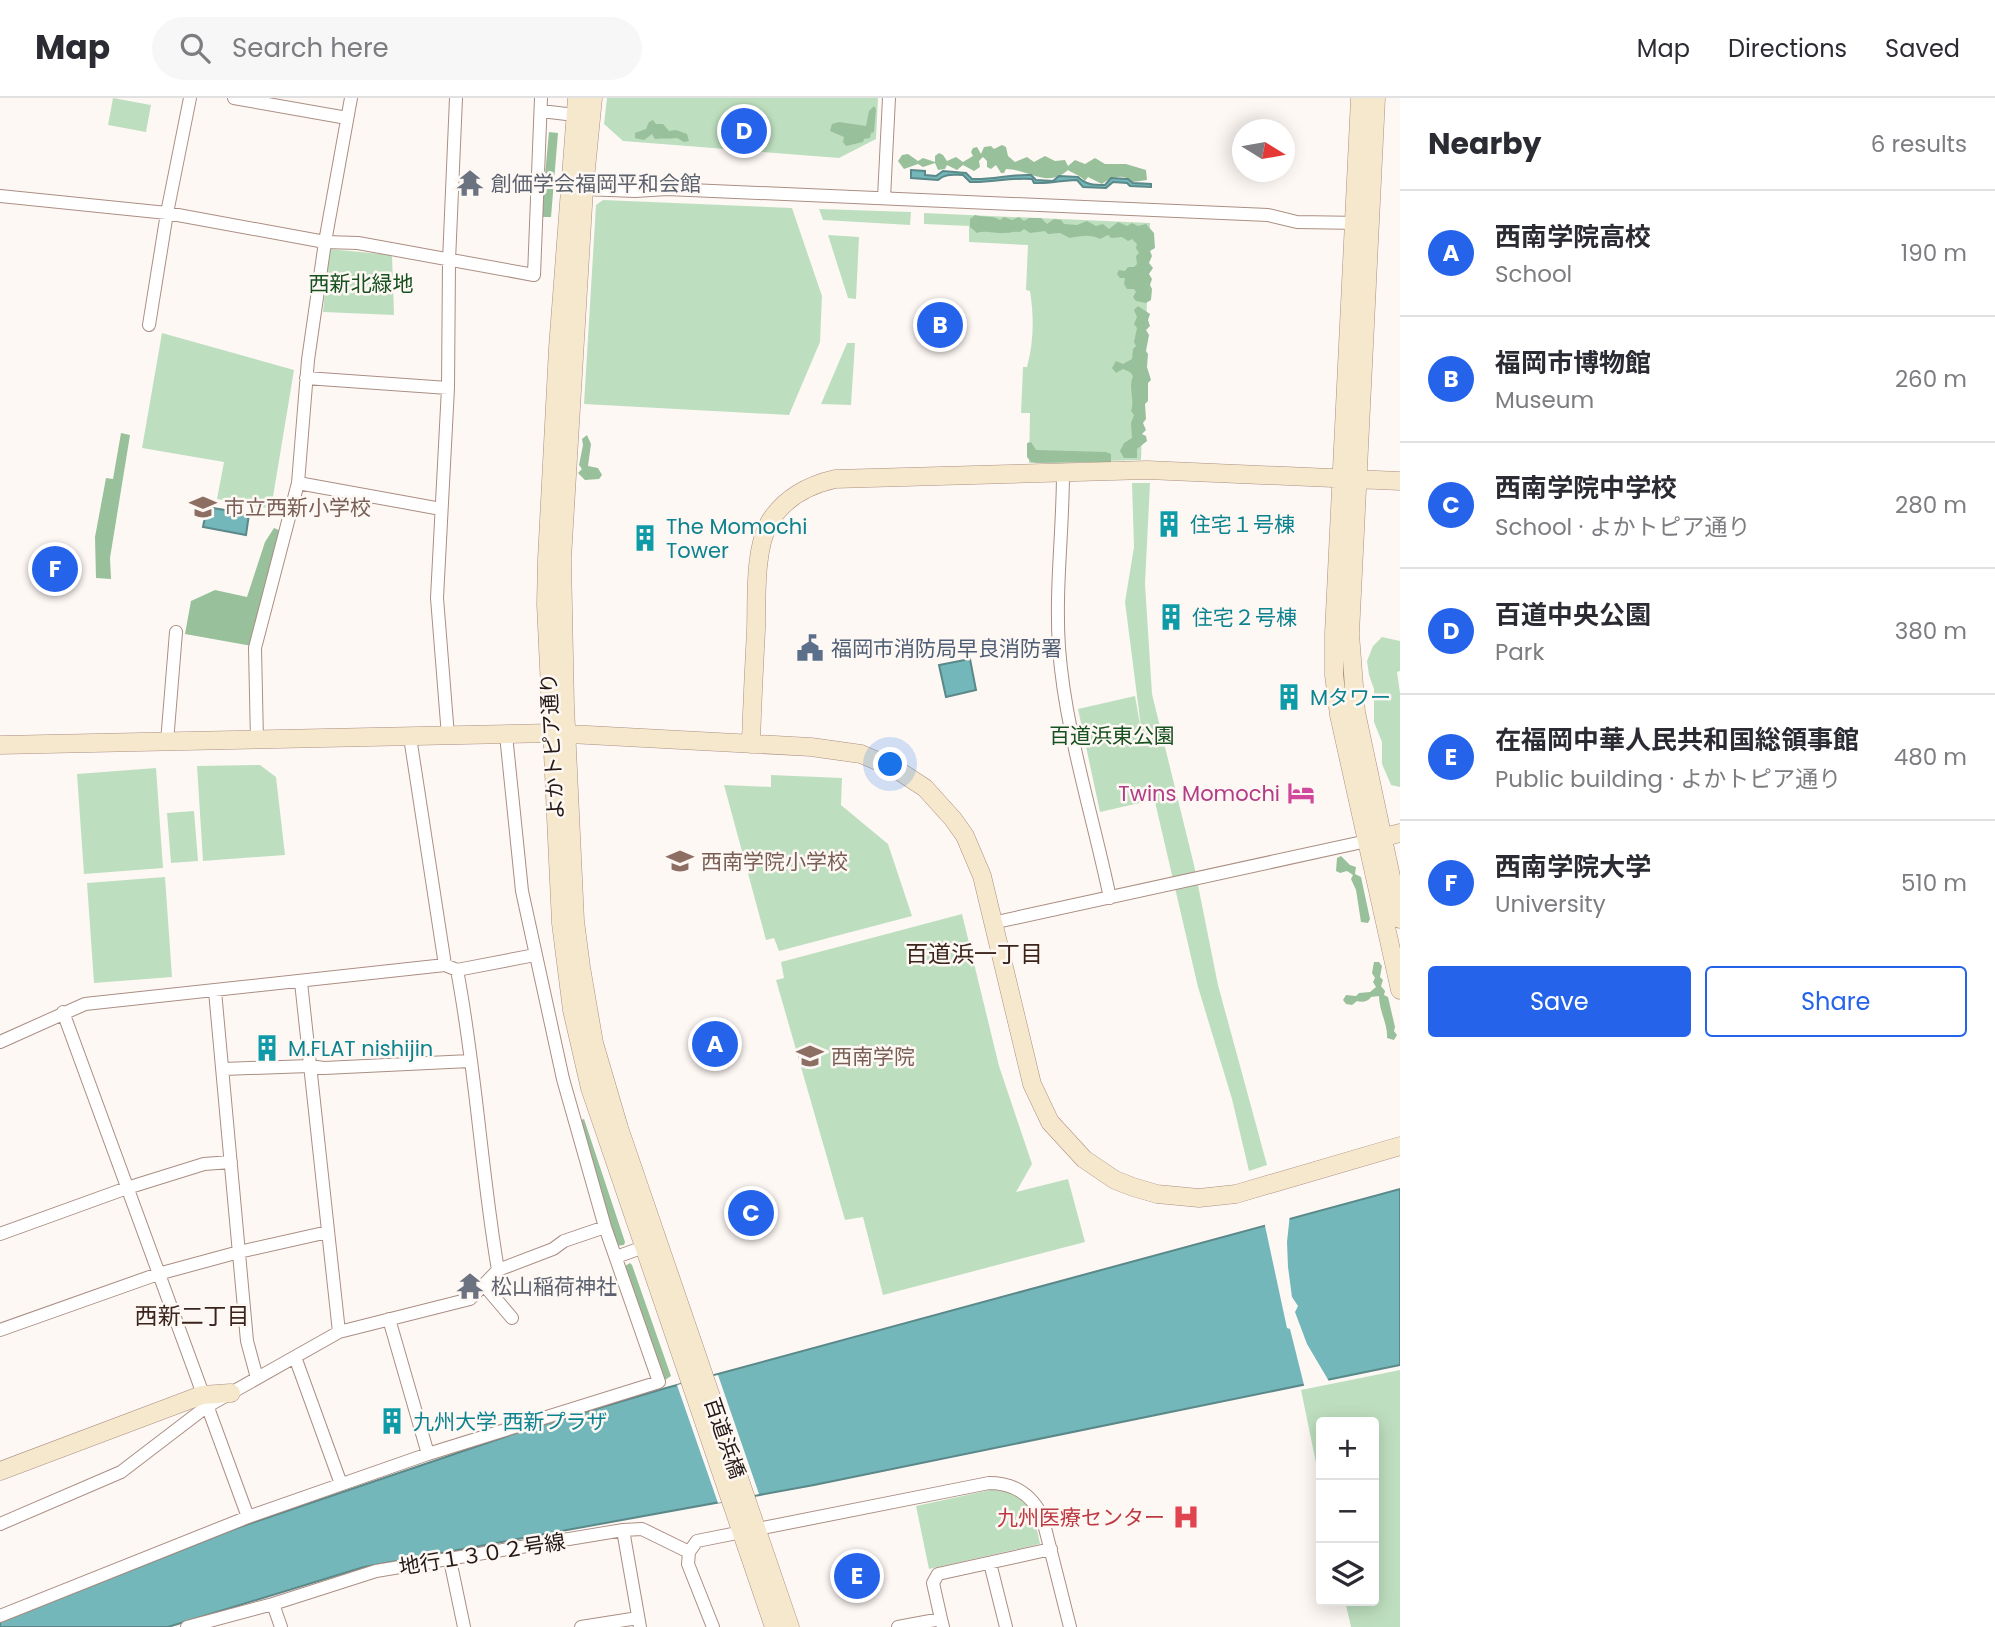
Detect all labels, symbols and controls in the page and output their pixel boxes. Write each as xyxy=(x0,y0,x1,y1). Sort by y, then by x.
search box xyxy=(152,17,642,80)
text: Map xyxy=(35,24,110,71)
icon: search xyxy=(176,29,214,67)
text: Search here xyxy=(232,30,389,66)
text: Map xyxy=(1637,32,1690,65)
text: Directions xyxy=(1728,32,1847,65)
text: Saved xyxy=(1885,32,1960,65)
pin: D xyxy=(721,105,767,157)
north arrow xyxy=(1232,119,1295,182)
text: Nearby xyxy=(1428,122,1542,165)
text: 6 results xyxy=(1871,128,1967,160)
temple icon: 創価学会福岡平和会館 xyxy=(455,168,485,198)
place label: 創価学会福岡平和会館 xyxy=(491,169,701,198)
text: 西南学院高校 xyxy=(1495,219,1651,255)
text: A xyxy=(1443,237,1459,269)
text: 190 m xyxy=(1901,237,1967,269)
text: School xyxy=(1495,258,1572,290)
park label: 西新北緑地 xyxy=(309,269,414,298)
pin: B xyxy=(917,299,963,351)
text: 福岡市博物館 xyxy=(1495,345,1651,381)
text: B xyxy=(1443,363,1459,395)
text: 260 m xyxy=(1895,363,1967,395)
text: Museum xyxy=(1495,384,1594,416)
text: 西南学院中学校 xyxy=(1495,470,1677,506)
text: C xyxy=(1442,489,1460,521)
text: 280 m xyxy=(1895,489,1967,521)
school or university icon: 市立西新小学校 xyxy=(188,492,218,522)
place label: 市立西新小学校 xyxy=(224,493,371,522)
building icon: 住宅１号棟 xyxy=(1154,509,1184,539)
place label: 住宅１号棟 xyxy=(1190,510,1295,539)
text: School · よかトピア通り xyxy=(1495,511,1750,543)
place label: The Momochi Tower xyxy=(666,512,807,565)
building icon: The Momochi Tower xyxy=(630,523,660,553)
pin: F xyxy=(32,543,78,595)
text: 百道中央公園 xyxy=(1495,597,1651,633)
building icon: 住宅２号棟 xyxy=(1156,602,1186,632)
place label: 住宅２号棟 xyxy=(1192,603,1297,632)
text: D xyxy=(1443,615,1459,647)
text: 380 m xyxy=(1895,615,1967,647)
public building icon: 福岡市消防局早良消防署 xyxy=(795,633,825,663)
place label: 福岡市消防局早良消防署 xyxy=(831,634,1062,663)
text: Park xyxy=(1495,636,1544,668)
street label: よかトピア通り xyxy=(534,672,570,820)
building icon: Mタワー xyxy=(1274,682,1304,712)
place label: Mタワー xyxy=(1310,683,1391,712)
park label: 百道浜東公園 xyxy=(1049,721,1175,750)
text: 在福岡中華人民共和国総領事館 xyxy=(1495,722,1859,758)
text: E xyxy=(1445,741,1457,773)
text: 480 m xyxy=(1894,741,1967,773)
your location xyxy=(873,747,907,781)
text: Public building · よかトピア通り xyxy=(1495,763,1841,795)
hotel icon: Twins Momochi xyxy=(1286,778,1316,808)
place label: Twins Momochi xyxy=(1118,779,1280,808)
school or university icon: 西南学院小学校 xyxy=(665,846,695,876)
place label: 西南学院小学校 xyxy=(701,847,848,876)
text: 西南学院大学 xyxy=(1495,849,1651,885)
text: F xyxy=(1445,867,1457,899)
text: 510 m xyxy=(1901,867,1967,899)
text: University xyxy=(1495,888,1606,920)
district label: 百道浜一丁目 xyxy=(905,938,1043,970)
button: Save xyxy=(1428,966,1691,1037)
button: Share xyxy=(1705,966,1967,1037)
pin: A xyxy=(692,1018,738,1070)
building icon: M.FLAT nishijin xyxy=(252,1033,282,1063)
place label: M.FLAT nishijin xyxy=(288,1034,433,1063)
school or university icon: 西南学院 xyxy=(795,1041,825,1071)
place label: 西南学院 xyxy=(831,1042,915,1071)
pin: C xyxy=(728,1187,774,1239)
temple icon: 松山稲荷神社 xyxy=(455,1271,485,1301)
place label: 松山稲荷神社 xyxy=(491,1272,617,1301)
district label: 西新二丁目 xyxy=(135,1300,250,1332)
street label: 百道浜橋 xyxy=(698,1394,752,1482)
building icon: 九州大学 西新プラザ xyxy=(377,1406,407,1436)
place label: 九州大学 西新プラザ xyxy=(413,1407,608,1436)
map controls xyxy=(1316,1417,1379,1606)
button: + xyxy=(1316,1417,1379,1480)
button: − xyxy=(1316,1480,1379,1543)
hospital icon: 九州医療センター xyxy=(1171,1502,1201,1532)
place label: 九州医療センター xyxy=(997,1503,1165,1532)
street label: 地行１３０２号線 xyxy=(397,1527,567,1581)
button: layers xyxy=(1316,1543,1379,1606)
pin: E xyxy=(834,1550,880,1602)

